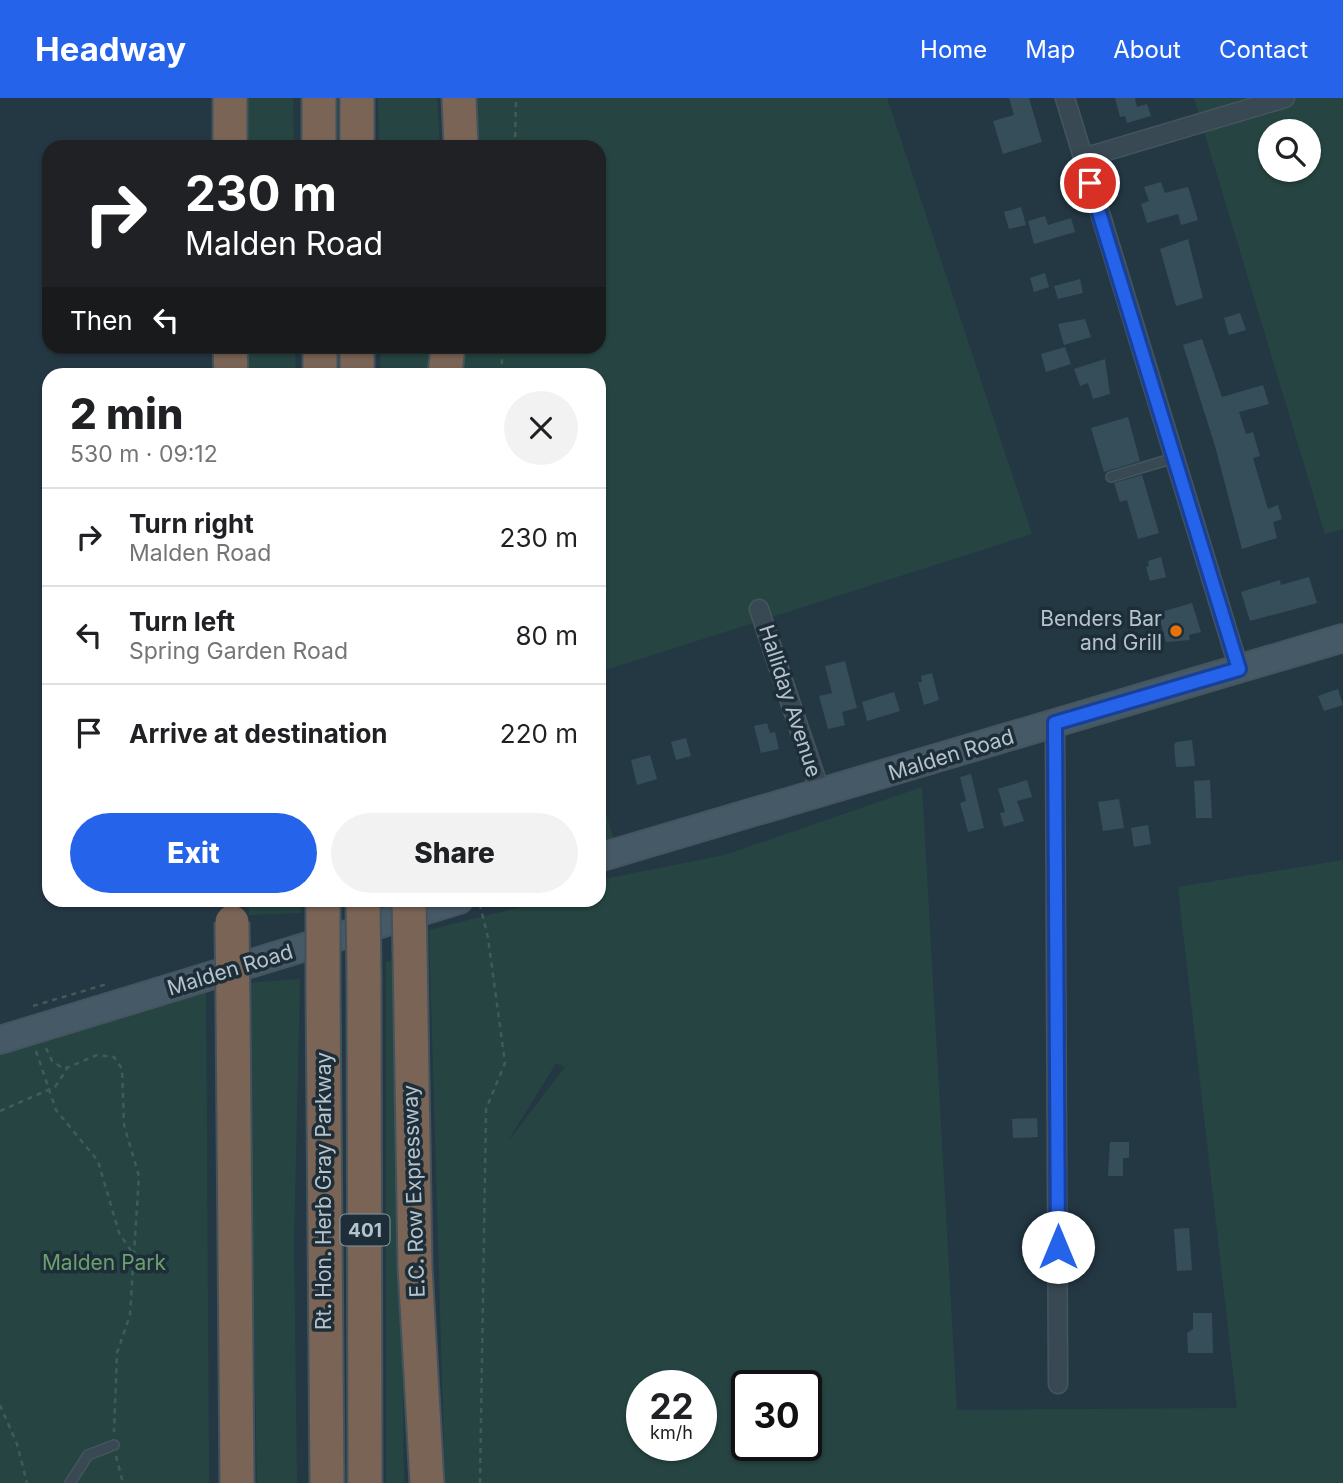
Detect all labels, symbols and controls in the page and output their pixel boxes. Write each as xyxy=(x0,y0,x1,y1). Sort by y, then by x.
text: Headway xyxy=(35,29,186,69)
text: Home xyxy=(920,35,987,64)
text: Map xyxy=(1025,35,1075,64)
text: About xyxy=(1113,35,1181,64)
text: Contact xyxy=(1219,35,1308,64)
map controls xyxy=(1258,119,1321,182)
button: search xyxy=(1258,119,1321,182)
pin xyxy=(1060,153,1120,213)
text: 230 m xyxy=(185,164,337,223)
icon: arrive xyxy=(1071,164,1109,202)
icon: right xyxy=(70,168,161,259)
text: Malden Road xyxy=(185,224,383,263)
icon: left xyxy=(147,301,185,339)
text: Then xyxy=(70,305,133,336)
text: 2 min xyxy=(70,388,184,439)
button: close xyxy=(504,391,578,465)
text: 530 m · 09:12 xyxy=(70,440,218,468)
text: Turn right xyxy=(129,508,254,539)
icon: right xyxy=(70,518,108,556)
text: 230 m xyxy=(500,522,578,553)
text: Malden Road xyxy=(129,539,271,567)
text: Turn left xyxy=(129,606,235,637)
place label: Benders Bar and Grill xyxy=(1040,606,1162,655)
icon: left xyxy=(70,616,108,654)
text: 80 m xyxy=(515,620,578,651)
street label: Halliday Avenue xyxy=(754,622,827,780)
marker: Benders Bar and Grill xyxy=(1168,623,1184,639)
text: Spring Garden Road xyxy=(129,637,348,665)
icon: arrive xyxy=(70,714,108,752)
text: Arrive at destination xyxy=(129,718,388,749)
text: 220 m xyxy=(500,718,578,749)
street label: Malden Road xyxy=(885,724,1017,785)
button: Exit xyxy=(70,813,317,893)
button: Share xyxy=(331,813,578,893)
street label: Malden Road xyxy=(164,939,296,1000)
street label: Rt. Hon. Herb Gray Parkway xyxy=(311,1052,336,1330)
street label: E.C. Row Expressway xyxy=(397,1084,430,1298)
position arrow xyxy=(1021,1210,1095,1284)
road number: 401 xyxy=(340,1214,390,1246)
park label: Malden Park xyxy=(42,1250,167,1275)
speed limit sign: 30 xyxy=(731,1370,822,1461)
text: 22 xyxy=(649,1385,694,1427)
text: km/h xyxy=(650,1422,693,1443)

